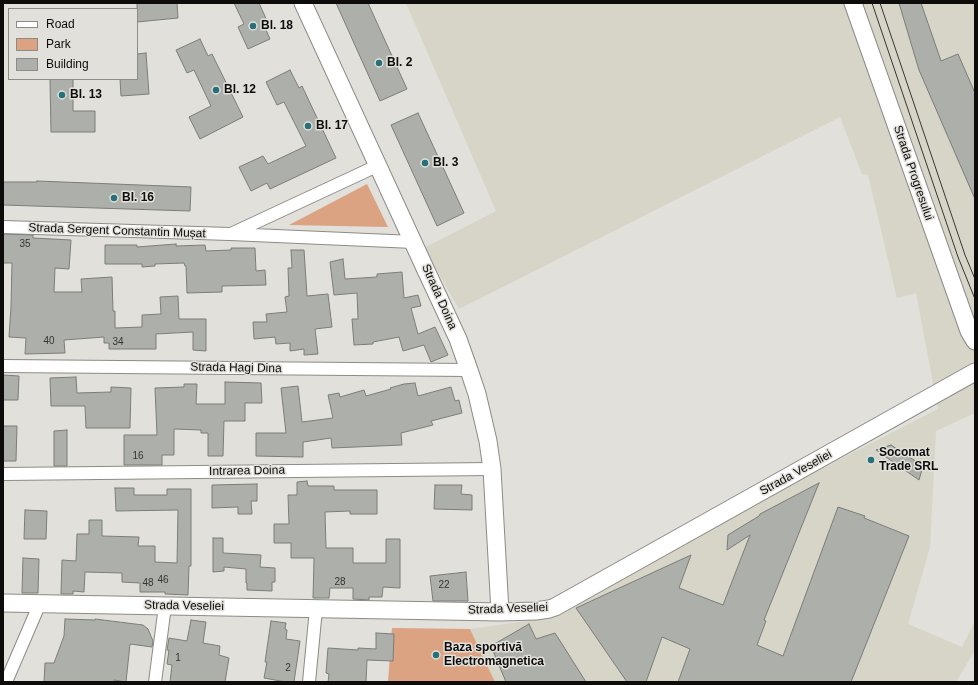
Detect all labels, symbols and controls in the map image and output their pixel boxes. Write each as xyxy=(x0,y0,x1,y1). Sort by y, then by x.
legend xyxy=(8,8,138,80)
text: Road xyxy=(46,17,75,31)
place label: Bl. 18 xyxy=(261,19,293,33)
marker: Bl. 18 xyxy=(248,21,258,31)
text: Park xyxy=(46,37,71,51)
place label: Bl. 2 xyxy=(387,56,412,70)
text: Building xyxy=(46,57,89,71)
marker: Bl. 2 xyxy=(374,58,384,68)
place label: Bl. 12 xyxy=(224,83,256,97)
marker: Bl. 12 xyxy=(211,85,221,95)
place label: Bl. 13 xyxy=(70,88,102,102)
marker: Bl. 13 xyxy=(57,90,67,100)
place label: Bl. 17 xyxy=(316,119,348,133)
marker: Bl. 17 xyxy=(303,121,313,131)
street label: Strada Progresului xyxy=(890,124,936,222)
place label: Bl. 3 xyxy=(433,156,458,170)
marker: Bl. 3 xyxy=(420,158,430,168)
place label: Bl. 16 xyxy=(122,191,154,205)
marker: Bl. 16 xyxy=(109,193,119,203)
street label: Strada Sergent Constantin Mușat xyxy=(28,221,206,241)
house number: 35 xyxy=(19,238,31,250)
street label: Strada Doina xyxy=(418,262,460,332)
house number: 40 xyxy=(43,335,55,347)
house number: 34 xyxy=(112,336,124,348)
street label: Strada Hagi Dina xyxy=(190,360,282,376)
place label: Socomat Trade SRL xyxy=(879,446,938,474)
street label: Strada Veseliei xyxy=(758,447,834,499)
house number: 16 xyxy=(132,450,144,462)
marker: Socomat Trade SRL xyxy=(866,455,876,465)
street label: Intrarea Doina xyxy=(209,463,285,479)
house number: 46 xyxy=(157,574,169,586)
house number: 28 xyxy=(334,576,346,588)
house number: 48 xyxy=(142,577,154,589)
house number: 22 xyxy=(438,579,450,591)
street label: Strada Veseliei xyxy=(144,598,224,614)
street label: Strada Veseliei xyxy=(468,600,548,618)
place label: Baza sportivă Electromagnetica xyxy=(444,641,544,669)
marker: Baza sportivă Electromagnetica xyxy=(431,650,441,660)
house number: 1 xyxy=(175,652,181,664)
house number: 2 xyxy=(285,662,291,674)

